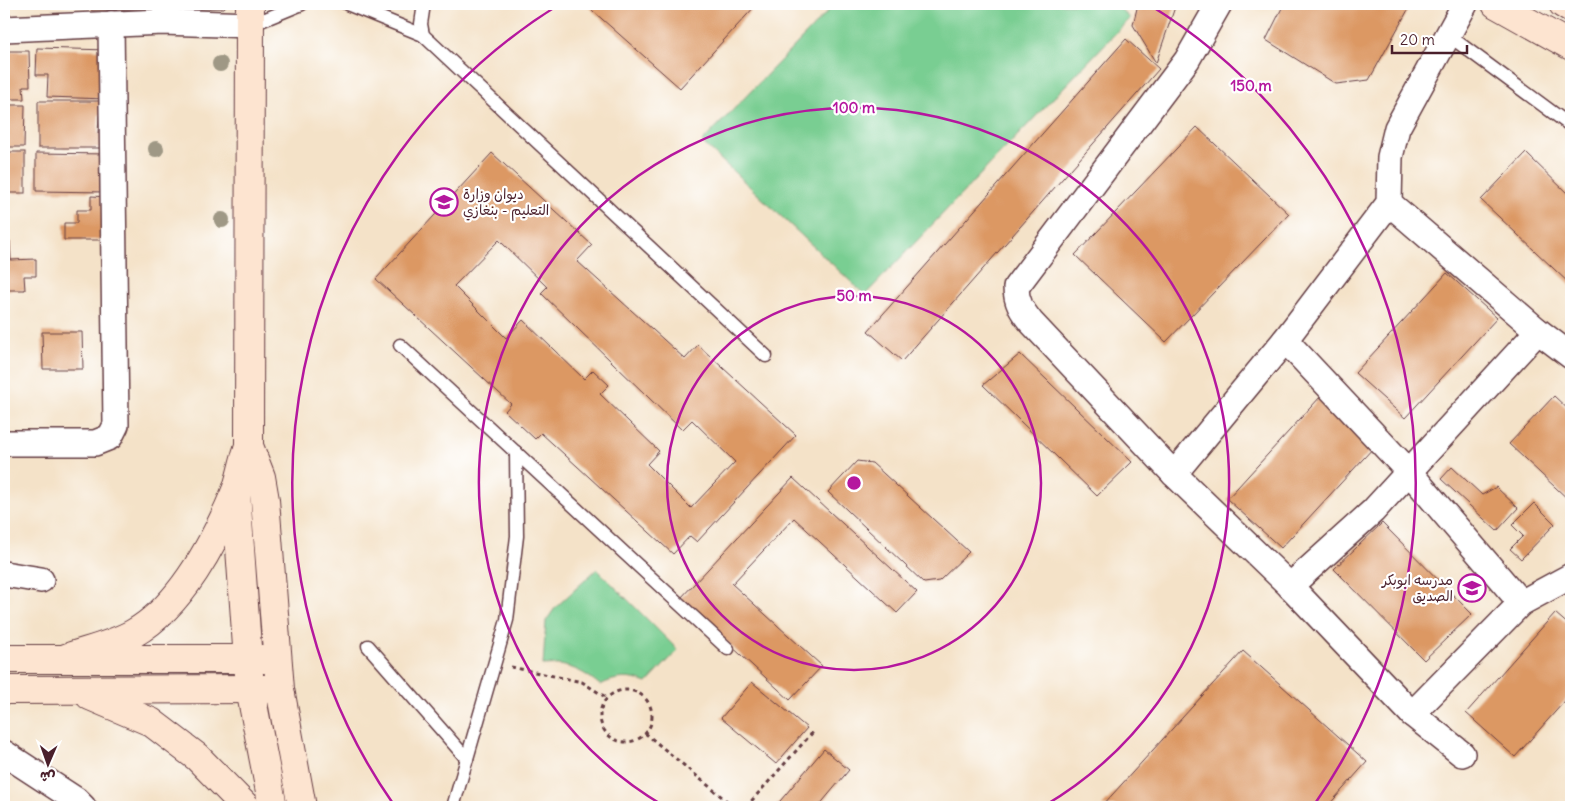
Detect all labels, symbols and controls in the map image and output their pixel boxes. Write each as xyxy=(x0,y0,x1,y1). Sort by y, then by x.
scale bar xyxy=(1392,22,1468,54)
text: 20 m xyxy=(1400,30,1435,49)
text: 150 m xyxy=(1230,76,1272,95)
text: 100 m xyxy=(833,98,875,117)
place label: ديوان وزارة التعليم - بنغازي xyxy=(463,185,549,221)
school or university icon: ديوان وزارة التعليم - بنغازي xyxy=(429,187,459,217)
text: 50 m xyxy=(836,286,872,305)
centre of rings xyxy=(845,474,863,492)
place label: مدرسه ابوبكر الصديق xyxy=(1381,571,1453,605)
school or university icon: مدرسه ابوبكر الصديق xyxy=(1457,573,1487,603)
north arrow xyxy=(22,738,72,788)
text: ش xyxy=(40,768,56,786)

